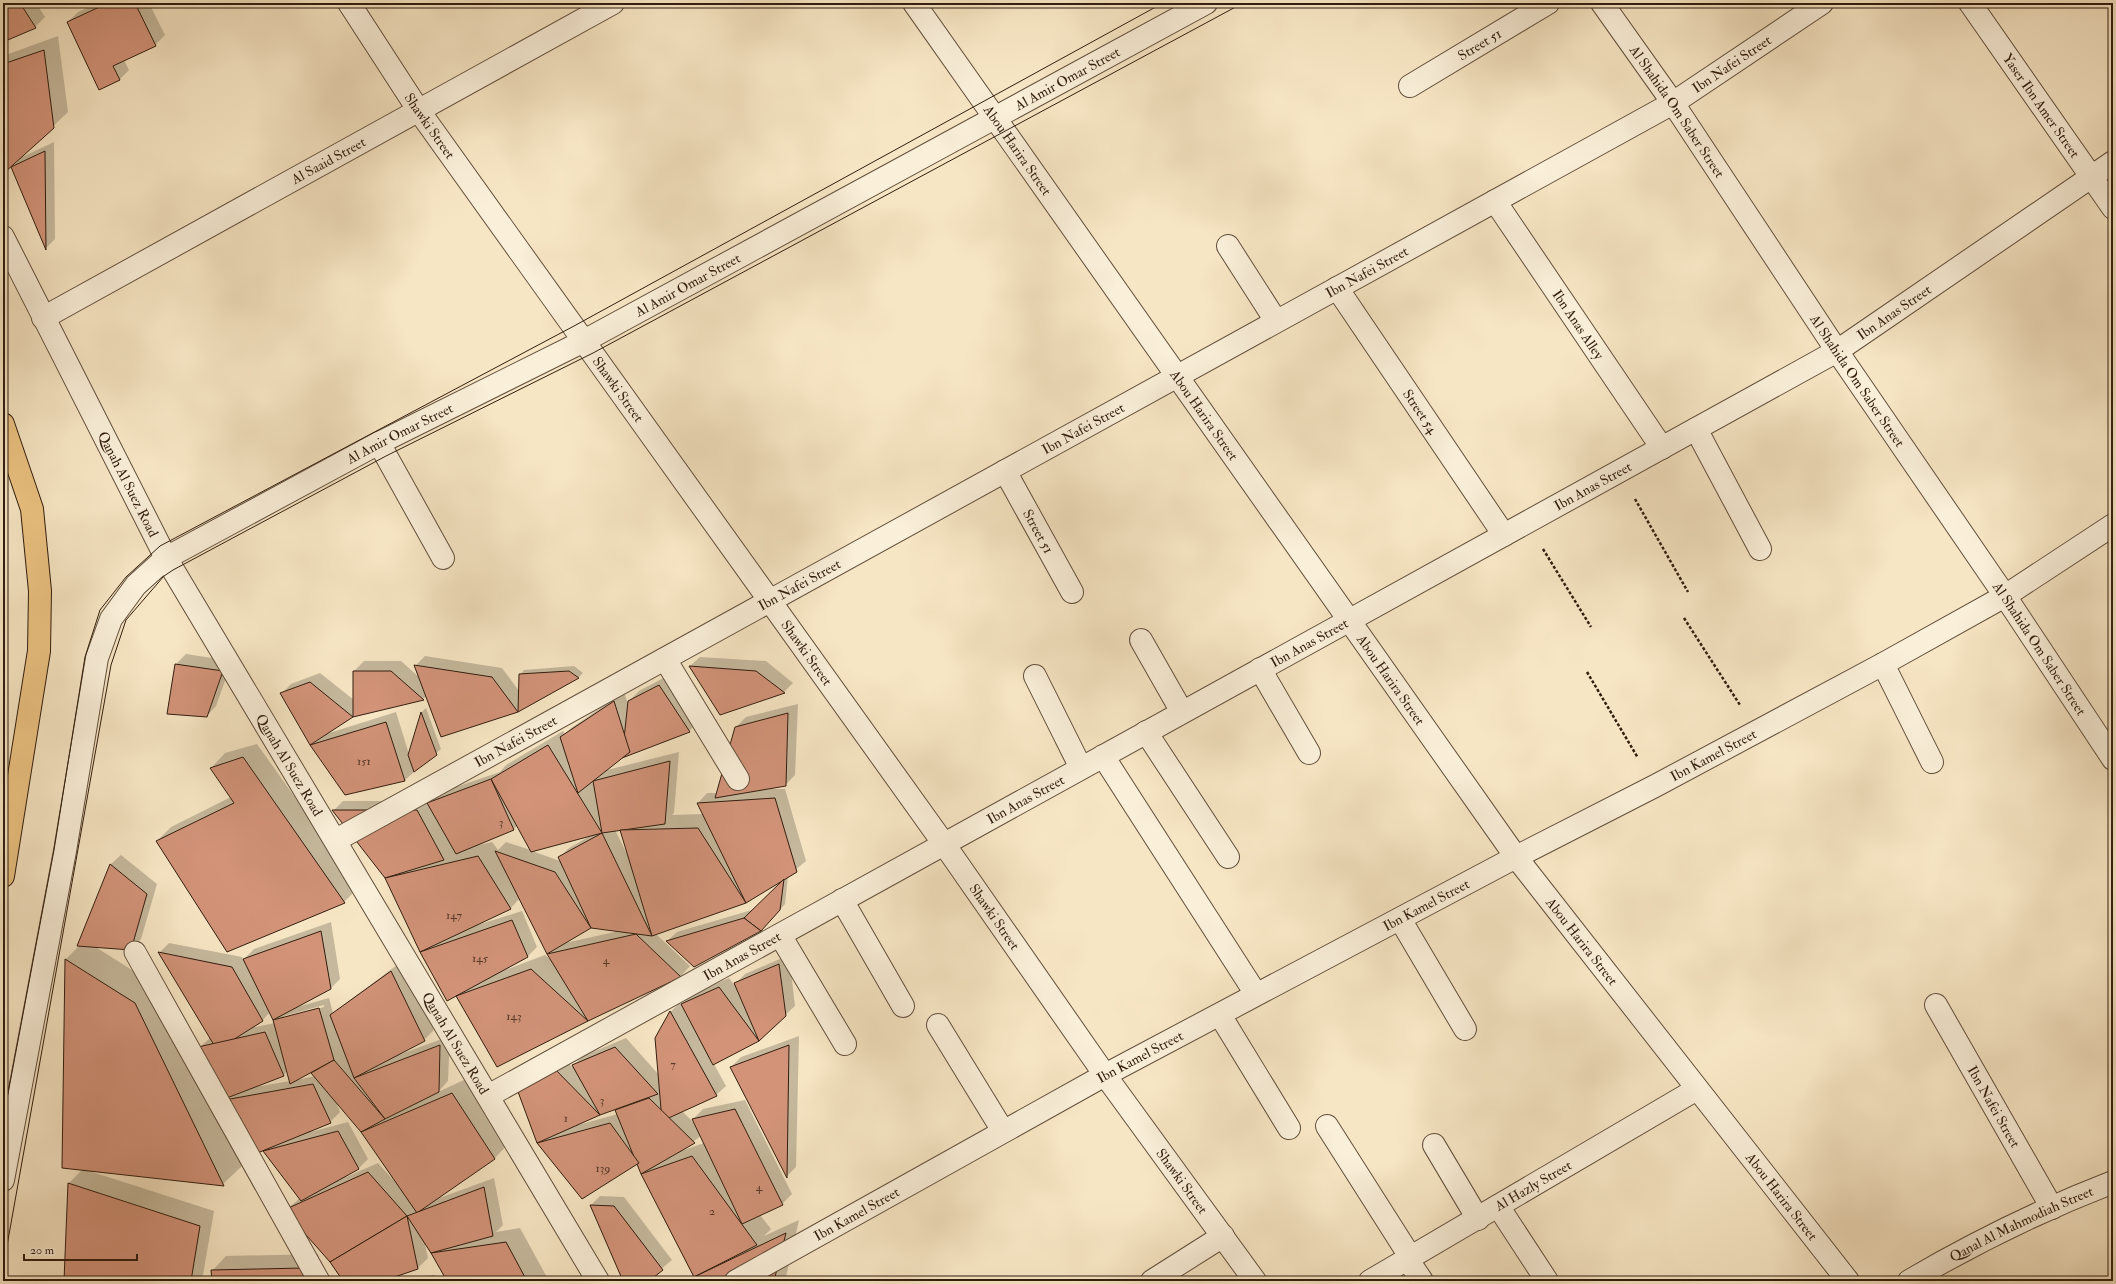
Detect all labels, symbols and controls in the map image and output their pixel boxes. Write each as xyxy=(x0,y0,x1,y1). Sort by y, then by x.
street label: Street 51 xyxy=(1455,25,1505,64)
street label: Ibn Nafei Street xyxy=(1689,31,1775,97)
street label: Al Shahida Om Saber Street xyxy=(1625,41,1728,181)
street label: Al Amir Omar Street xyxy=(1011,43,1123,115)
street label: Yaser Ibn Amer Street xyxy=(1999,50,2084,162)
street label: Shawki Street xyxy=(401,90,459,163)
street label: Abou Harira Street xyxy=(979,101,1055,199)
street label: Al Saaid Street xyxy=(288,133,369,189)
street label: Ibn Nafei Street xyxy=(1323,242,1412,302)
street label: Al Amir Omar Street xyxy=(631,249,744,321)
street label: Ibn Anas Street xyxy=(1854,281,1935,344)
street label: Ibn Anas Alley xyxy=(1548,287,1608,364)
street label: Al Shahida Om Saber Street xyxy=(1806,311,1908,451)
street label: Shawki Street xyxy=(589,353,647,426)
street label: Abou Harira Street xyxy=(1166,366,1242,464)
street label: Street 54 xyxy=(1399,386,1442,438)
street label: Al Amir Omar Street xyxy=(343,399,456,468)
street label: Ibn Nafei Street xyxy=(1039,399,1128,458)
street label: Qanah Al Suez Road xyxy=(94,429,162,540)
street label: Ibn Anas Street xyxy=(1551,458,1635,515)
street label: Street 51 xyxy=(1019,507,1057,557)
street label: Ibn Nafei Street xyxy=(755,555,844,615)
street label: Al Shahida Om Saber Street xyxy=(1988,578,2090,719)
street label: Ibn Anas Street xyxy=(1268,614,1352,671)
street label: Shawki Street xyxy=(777,617,836,689)
street label: Abou Harira Street xyxy=(1352,631,1429,729)
street label: Qanah Al Suez Road xyxy=(252,711,326,819)
street label: Ibn Nafei Street xyxy=(472,712,560,771)
street label: Ibn Kamel Street xyxy=(1667,725,1760,785)
house number: 151 xyxy=(357,754,371,769)
street label: Ibn Anas Street xyxy=(984,771,1068,828)
house number: 3 xyxy=(499,815,503,830)
street label: Ibn Kamel Street xyxy=(1380,875,1473,935)
street label: Shawki Street xyxy=(965,881,1023,954)
street label: Abou Harira Street xyxy=(1541,894,1622,989)
house number: 147 xyxy=(446,908,462,923)
street label: Ibn Anas Street xyxy=(700,928,784,985)
house number: 145 xyxy=(472,951,489,966)
house number: 4 xyxy=(603,953,610,968)
street label: Qanah Al Suez Road xyxy=(418,989,493,1098)
house number: 143 xyxy=(506,1009,522,1024)
street label: Ibn Kamel Street xyxy=(1094,1027,1187,1087)
house number: 7 xyxy=(670,1057,676,1072)
street label: Ibn Nafei Street xyxy=(1964,1063,2024,1151)
house number: 3 xyxy=(600,1093,604,1108)
house number: 1 xyxy=(564,1111,568,1126)
street label: Shawki Street xyxy=(1152,1145,1211,1218)
street label: Abou Harira Street xyxy=(1741,1149,1821,1244)
street label: Al Hazly Street xyxy=(1491,1156,1575,1215)
house number: 139 xyxy=(595,1161,611,1176)
house number: 4 xyxy=(756,1180,763,1195)
street label: Ibn Kamel Street xyxy=(811,1183,903,1245)
street label: Qanal Al Mahmodiah Street xyxy=(1946,1183,2096,1266)
house number: 2 xyxy=(709,1204,715,1219)
scale bar xyxy=(24,1236,137,1262)
text: 20 m xyxy=(30,1243,55,1258)

